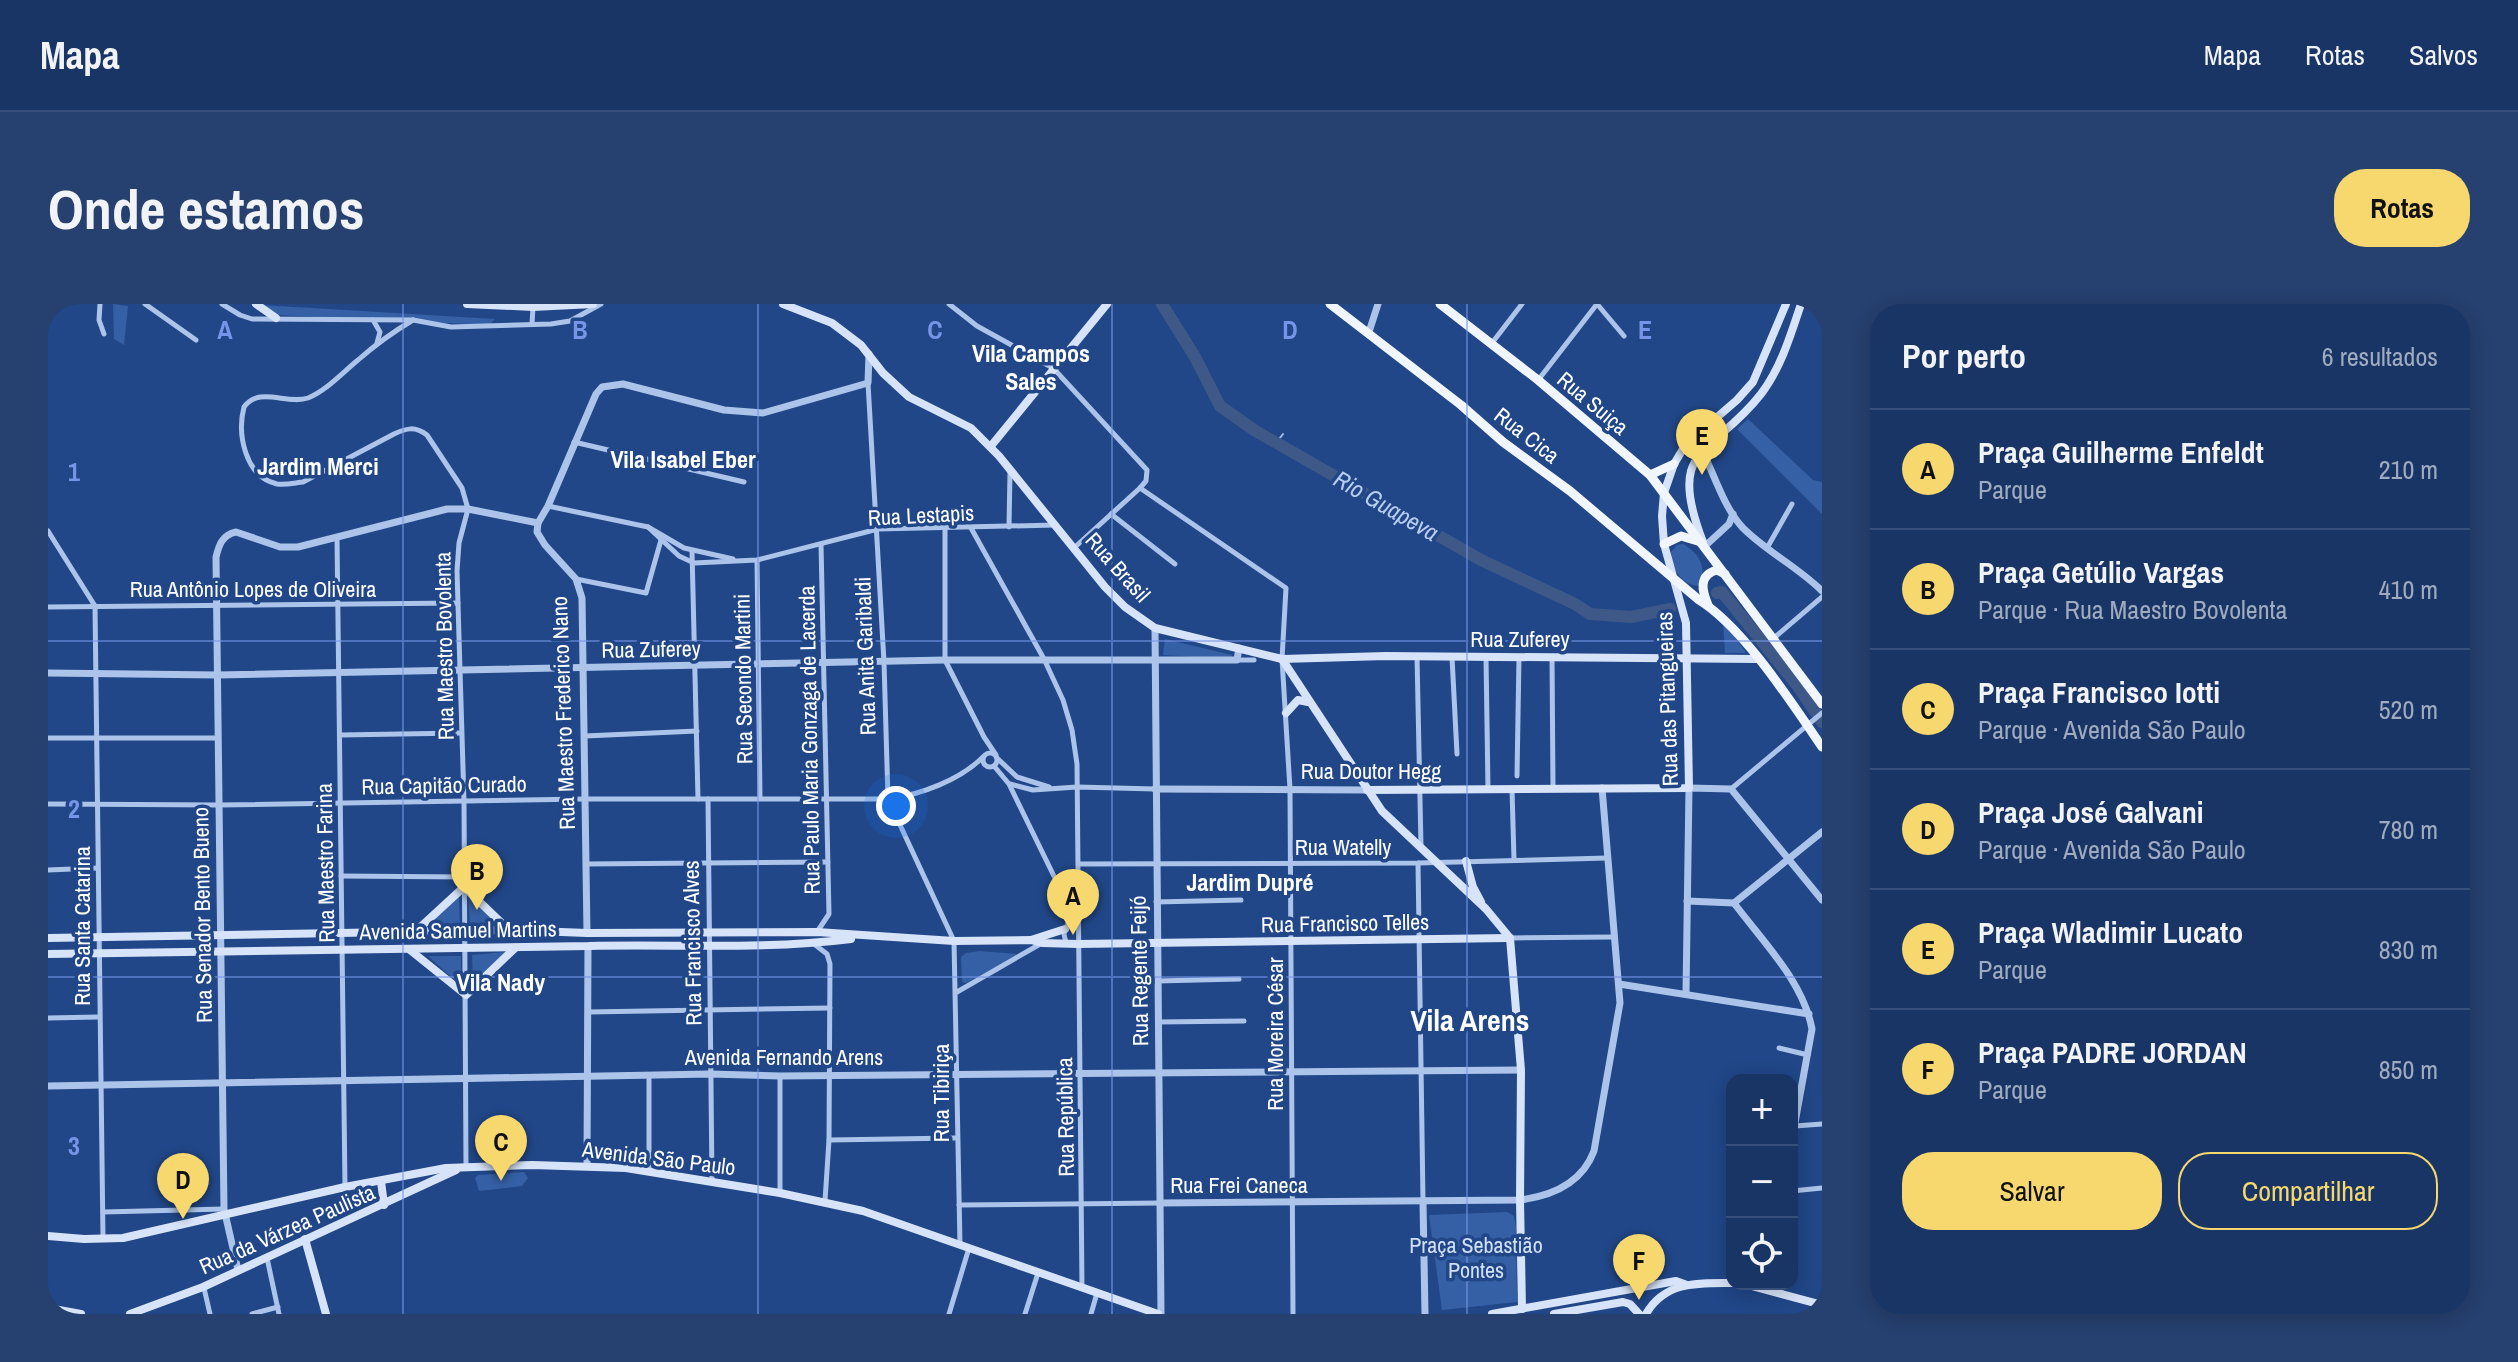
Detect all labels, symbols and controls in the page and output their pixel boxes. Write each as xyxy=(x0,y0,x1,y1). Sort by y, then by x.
text: Mapa xyxy=(40,30,120,81)
text: Mapa xyxy=(2204,36,2261,74)
text: Rotas xyxy=(2305,36,2365,74)
text: Salvos xyxy=(2409,36,2478,74)
button: Rotas xyxy=(2334,169,2470,247)
text: Onde estamos xyxy=(48,171,364,246)
text: A xyxy=(217,312,233,347)
text: B xyxy=(572,312,588,347)
text: C xyxy=(927,312,943,347)
text: D xyxy=(1282,312,1298,347)
text: E xyxy=(1638,312,1652,347)
text: Por perto xyxy=(1902,333,2026,379)
district label: Vila Campos Sales xyxy=(972,337,1090,397)
text: 6 resultados xyxy=(2322,339,2438,374)
street label: Rua Suiça xyxy=(1551,364,1635,442)
street label: Rua Cica xyxy=(1488,400,1566,470)
pin: E xyxy=(1676,409,1728,475)
text: Praça Guilherme Enfeldt xyxy=(1978,432,2264,472)
district label: Vila Isabel Eber xyxy=(610,443,756,475)
district label: Jardim Merci xyxy=(257,450,379,482)
text: A xyxy=(1920,452,1936,487)
text: 210 m xyxy=(2379,452,2438,487)
text: 1 xyxy=(68,454,80,489)
water label: Rio Guapeva xyxy=(1328,462,1445,548)
text: Parque xyxy=(1978,472,2047,507)
street label: Rua Lestapis xyxy=(867,497,975,533)
street label: Rua Brasil xyxy=(1079,526,1157,608)
street label: Rua Maestro Bovolenta xyxy=(427,551,461,741)
text: Praça Getúlio Vargas xyxy=(1978,552,2224,592)
text: B xyxy=(1920,572,1936,607)
text: 410 m xyxy=(2379,572,2438,607)
street label: Rua Antônio Lopes de Oliveira xyxy=(130,574,376,604)
street label: Rua Anita Garibaldi xyxy=(847,576,883,736)
street label: Rua Paulo Maria Gonzaga de Lacerda xyxy=(791,585,827,895)
text: Parque · Rua Maestro Bovolenta xyxy=(1978,592,2287,627)
street label: Rua Secondo Martini xyxy=(727,594,759,764)
street label: Rua Maestro Frederico Nano xyxy=(544,596,582,830)
street label: Rua das Pitangueiras xyxy=(1649,611,1685,787)
street label: Rua Zuferey xyxy=(1470,624,1570,654)
street label: Rua Zuferey xyxy=(601,633,701,665)
text: Praça Francisco Iotti xyxy=(1978,672,2220,712)
text: C xyxy=(1920,692,1936,727)
text: 520 m xyxy=(2379,692,2438,727)
text: Parque · Avenida São Paulo xyxy=(1978,712,2246,747)
street label: Rua Doutor Hegg xyxy=(1301,756,1441,786)
street label: Rua Capitão Curado xyxy=(361,769,527,801)
street label: Rua Maestro Farina xyxy=(309,783,341,943)
your location xyxy=(876,786,916,826)
text: 2 xyxy=(68,791,80,826)
text: Praça José Galvani xyxy=(1978,792,2204,832)
street label: Rua Senador Bento Bueno xyxy=(185,807,219,1023)
text: D xyxy=(1920,812,1936,847)
text: 780 m xyxy=(2379,812,2438,847)
street label: Rua Watelly xyxy=(1295,832,1391,862)
text: Parque · Avenida São Paulo xyxy=(1978,832,2246,867)
pin: B xyxy=(451,844,503,910)
street label: Rua Santa Catarina xyxy=(67,846,97,1006)
street label: Rua Francisco Alves xyxy=(676,860,708,1026)
district label: Jardim Dupré xyxy=(1187,866,1313,898)
pin: A xyxy=(1047,869,1099,935)
street label: Rua Regente Feijó xyxy=(1123,895,1155,1047)
street label: Rua Francisco Telles xyxy=(1261,907,1429,939)
text: Praça Wladimir Lucato xyxy=(1978,912,2243,952)
street label: Avenida Samuel Martins xyxy=(358,913,557,947)
text: E xyxy=(1921,932,1935,967)
text: 830 m xyxy=(2379,932,2438,967)
text: Parque xyxy=(1978,952,2047,987)
street label: Rua Moreira César xyxy=(1260,957,1290,1111)
district label: Vila Nady xyxy=(457,966,545,998)
district label: Vila Arens xyxy=(1410,1000,1530,1040)
text: Praça PADRE JORDAN xyxy=(1978,1032,2247,1072)
street label: Avenida Fernando Arens xyxy=(684,1042,883,1072)
street label: Rua Tibiriça xyxy=(926,1044,956,1142)
text: F xyxy=(1921,1052,1935,1087)
text: 850 m xyxy=(2379,1052,2438,1087)
street label: Rua República xyxy=(1049,1057,1081,1177)
text: Parque xyxy=(1978,1072,2047,1107)
map controls xyxy=(1726,1074,1798,1290)
button: + xyxy=(1726,1074,1798,1146)
pin: C xyxy=(475,1115,527,1181)
text: 3 xyxy=(68,1128,80,1163)
street label: Avenida São Paulo xyxy=(580,1134,737,1182)
button: − xyxy=(1726,1146,1798,1218)
button: Salvar xyxy=(1902,1152,2162,1230)
button: Compartilhar xyxy=(2178,1152,2438,1230)
pin: D xyxy=(157,1153,209,1219)
street label: Rua Frei Caneca xyxy=(1170,1170,1308,1200)
street label: Rua da Várzea Paulista xyxy=(194,1177,380,1281)
button: locate xyxy=(1726,1218,1798,1290)
park label: Praça Sebastião Pontes xyxy=(1409,1230,1543,1285)
pin: F xyxy=(1613,1234,1665,1300)

